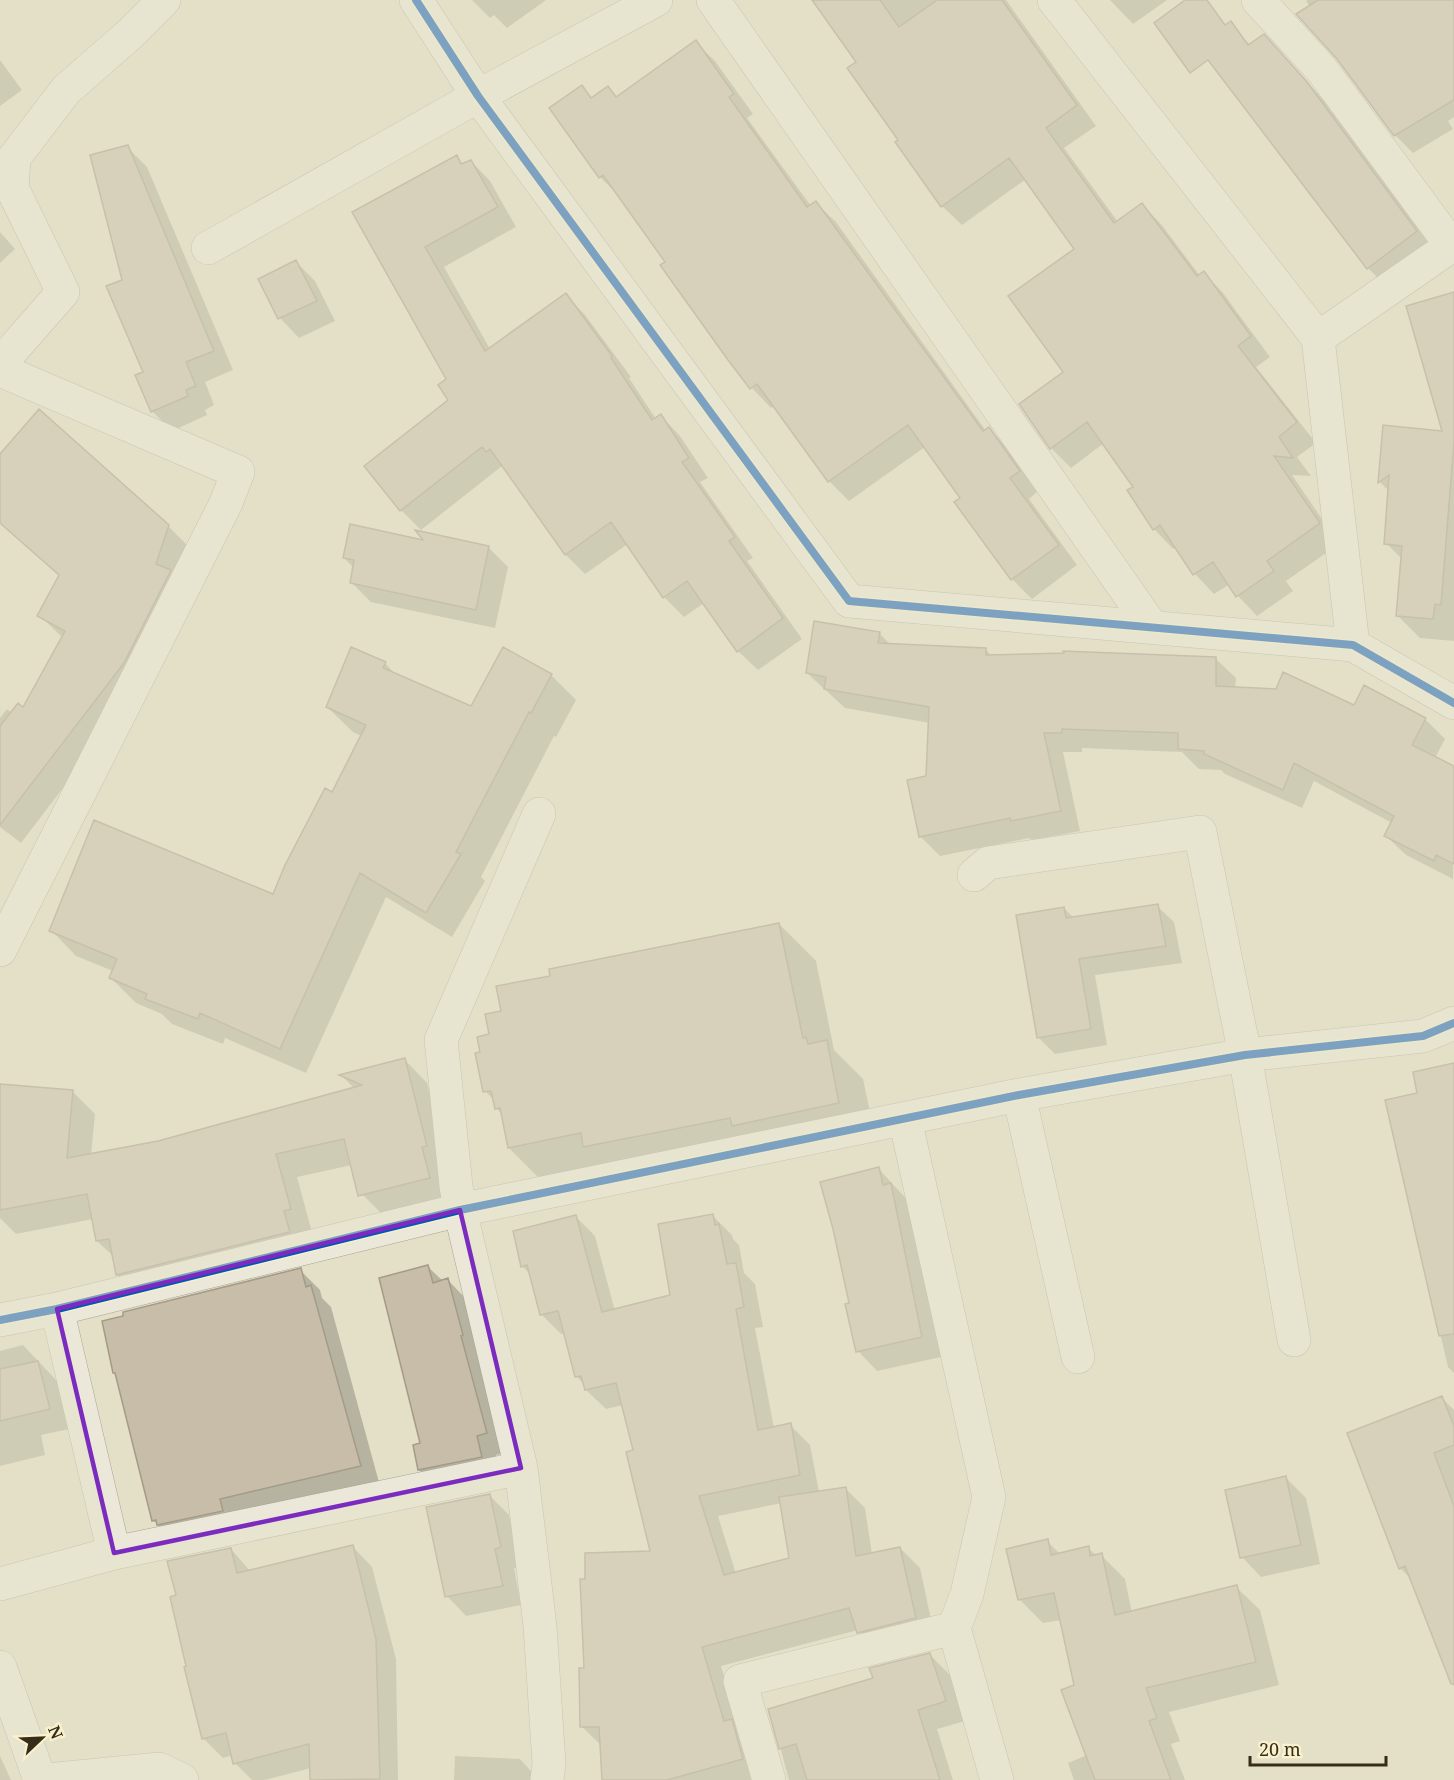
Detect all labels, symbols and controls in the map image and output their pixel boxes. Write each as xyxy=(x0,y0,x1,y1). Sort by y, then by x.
north arrow xyxy=(12,1708,72,1768)
text: N xyxy=(43,1722,69,1743)
scale bar xyxy=(1250,1729,1386,1767)
text: 20 m xyxy=(1259,1737,1301,1761)

